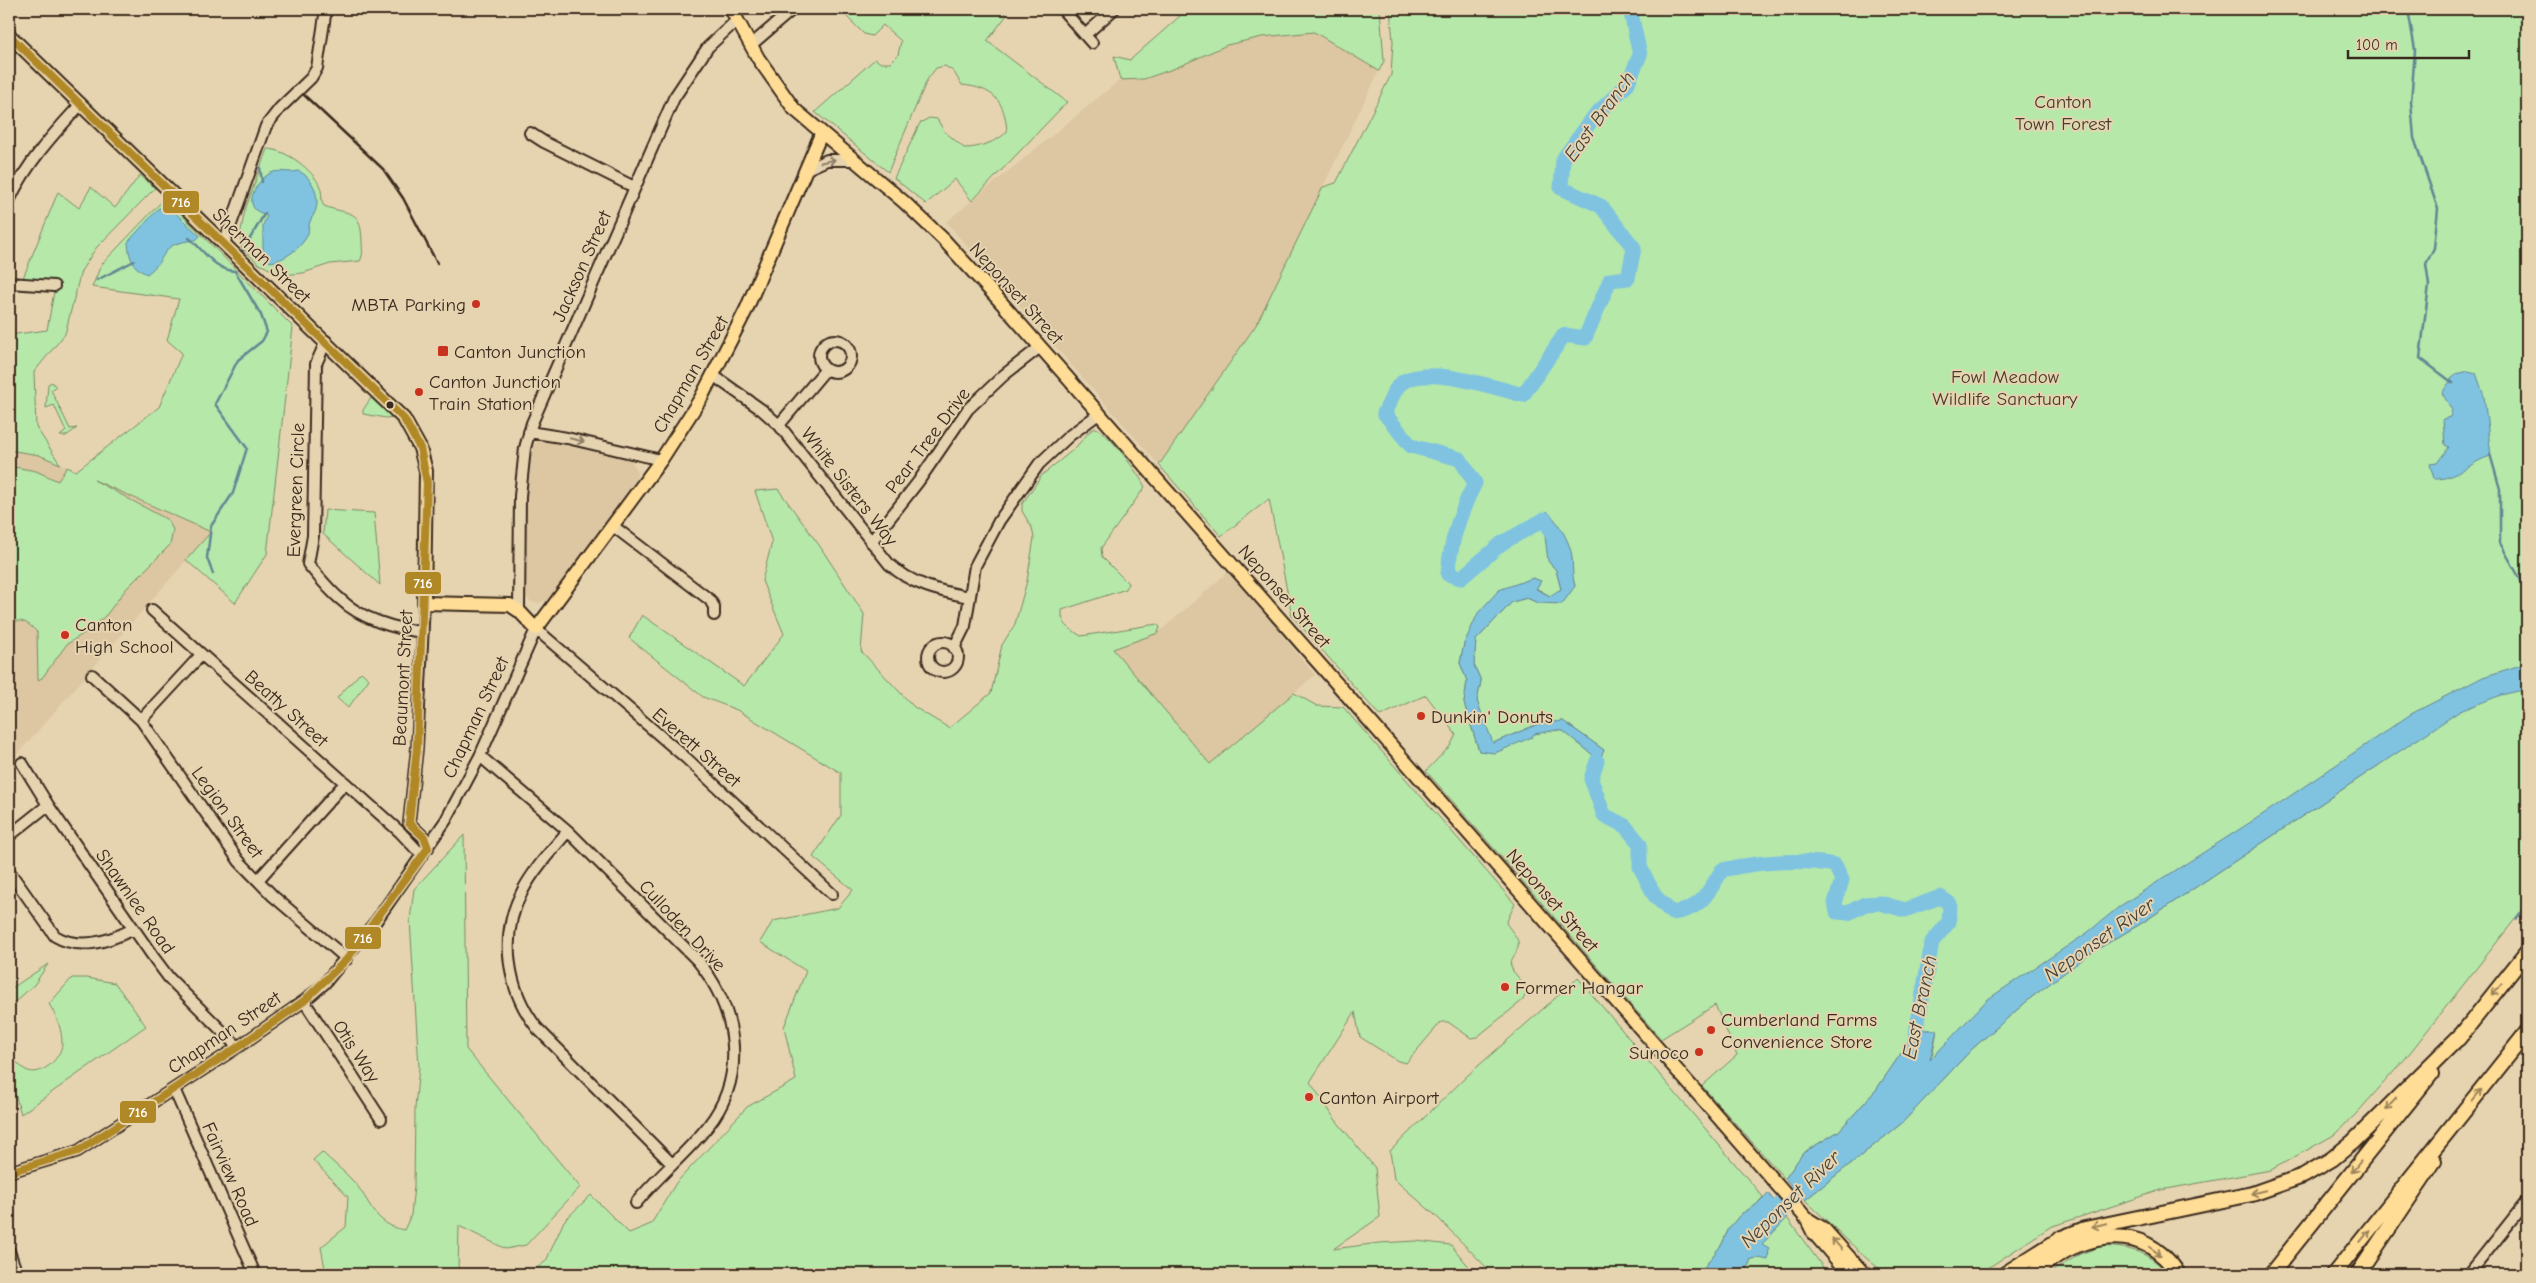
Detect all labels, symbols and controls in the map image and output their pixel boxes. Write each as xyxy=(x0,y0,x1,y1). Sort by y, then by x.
scale bar xyxy=(2348,28,2470,60)
text: 100 m xyxy=(2356,36,2398,54)
water label: East Branch xyxy=(1559,67,1640,166)
park label: Canton Town Forest xyxy=(2015,91,2112,135)
one-way arrow xyxy=(820,155,836,165)
line badge: 716 xyxy=(162,190,200,214)
text: 716 xyxy=(171,194,191,211)
street label: Sherman Street xyxy=(208,203,315,308)
street label: Jackson Street xyxy=(548,207,616,325)
street label: Neponset Street xyxy=(965,238,1068,350)
place label: MBTA Parking xyxy=(351,294,466,316)
marker: MBTA Parking xyxy=(470,298,482,310)
street label: Chapman Street xyxy=(648,311,734,437)
place label: Canton Junction xyxy=(454,341,586,363)
marker: Canton Junction xyxy=(436,344,450,358)
park label: Fowl Meadow Wildlife Sanctuary xyxy=(1932,366,2078,410)
place label: Canton Junction Train Station xyxy=(429,371,561,415)
street label: Pear Tree Drive xyxy=(881,383,975,498)
marker: Canton Junction Train Station xyxy=(413,386,425,398)
unlabelled marker xyxy=(385,400,395,410)
street label: Evergreen Circle xyxy=(283,422,309,558)
street label: White Sisters Way xyxy=(796,423,903,551)
one-way arrow xyxy=(569,436,585,445)
street label: Neponset Street xyxy=(1233,541,1335,653)
line badge: 716 xyxy=(404,571,442,595)
text: 716 xyxy=(413,575,433,592)
street label: Beaumont Street xyxy=(388,609,418,747)
place label: Canton High School xyxy=(75,614,174,658)
marker: Canton High School xyxy=(59,629,71,641)
street label: Chapman Street xyxy=(438,653,514,782)
street label: Beatty Street xyxy=(240,666,333,752)
street label: Everett Street xyxy=(648,703,746,793)
place label: Dunkin' Donuts xyxy=(1431,706,1553,728)
marker: Dunkin' Donuts xyxy=(1415,710,1427,722)
street label: Legion Street xyxy=(187,763,268,863)
street label: Shawnlee Road xyxy=(91,845,179,958)
street label: Neponset Street xyxy=(1501,845,1603,957)
street label: Culloden Drive xyxy=(634,875,730,976)
water label: Neponset River xyxy=(2040,892,2160,986)
line badge: 716 xyxy=(344,926,382,950)
text: 716 xyxy=(353,930,373,947)
water label: East Branch xyxy=(1897,953,1942,1061)
place label: Former Hangar xyxy=(1515,977,1644,999)
marker: Former Hangar xyxy=(1499,981,1511,993)
one-way arrow xyxy=(2491,983,2502,996)
street label: Chapman Street xyxy=(164,987,286,1079)
place label: Cumberland Farms Convenience Store xyxy=(1721,1009,1877,1053)
street label: Otis Way xyxy=(328,1016,385,1087)
marker: Cumberland Farms Convenience Store xyxy=(1705,1024,1717,1036)
place label: Sunoco xyxy=(1629,1042,1689,1064)
marker: Sunoco xyxy=(1693,1046,1705,1058)
place label: Canton Airport xyxy=(1319,1087,1439,1109)
one-way arrow xyxy=(2471,1089,2482,1102)
marker: Canton Airport xyxy=(1303,1091,1315,1103)
one-way arrow xyxy=(2385,1097,2397,1110)
line badge: 716 xyxy=(119,1100,157,1124)
text: 716 xyxy=(128,1104,148,1121)
street label: Fairview Road xyxy=(197,1119,263,1230)
water label: Neponset River xyxy=(1736,1145,1846,1253)
one-way arrow xyxy=(2351,1160,2362,1173)
one-way arrow xyxy=(2250,1188,2266,1197)
one-way arrow xyxy=(2091,1220,2107,1230)
one-way arrow xyxy=(2359,1230,2370,1243)
one-way arrow xyxy=(1831,1237,1843,1250)
one-way arrow xyxy=(2148,1246,2162,1256)

